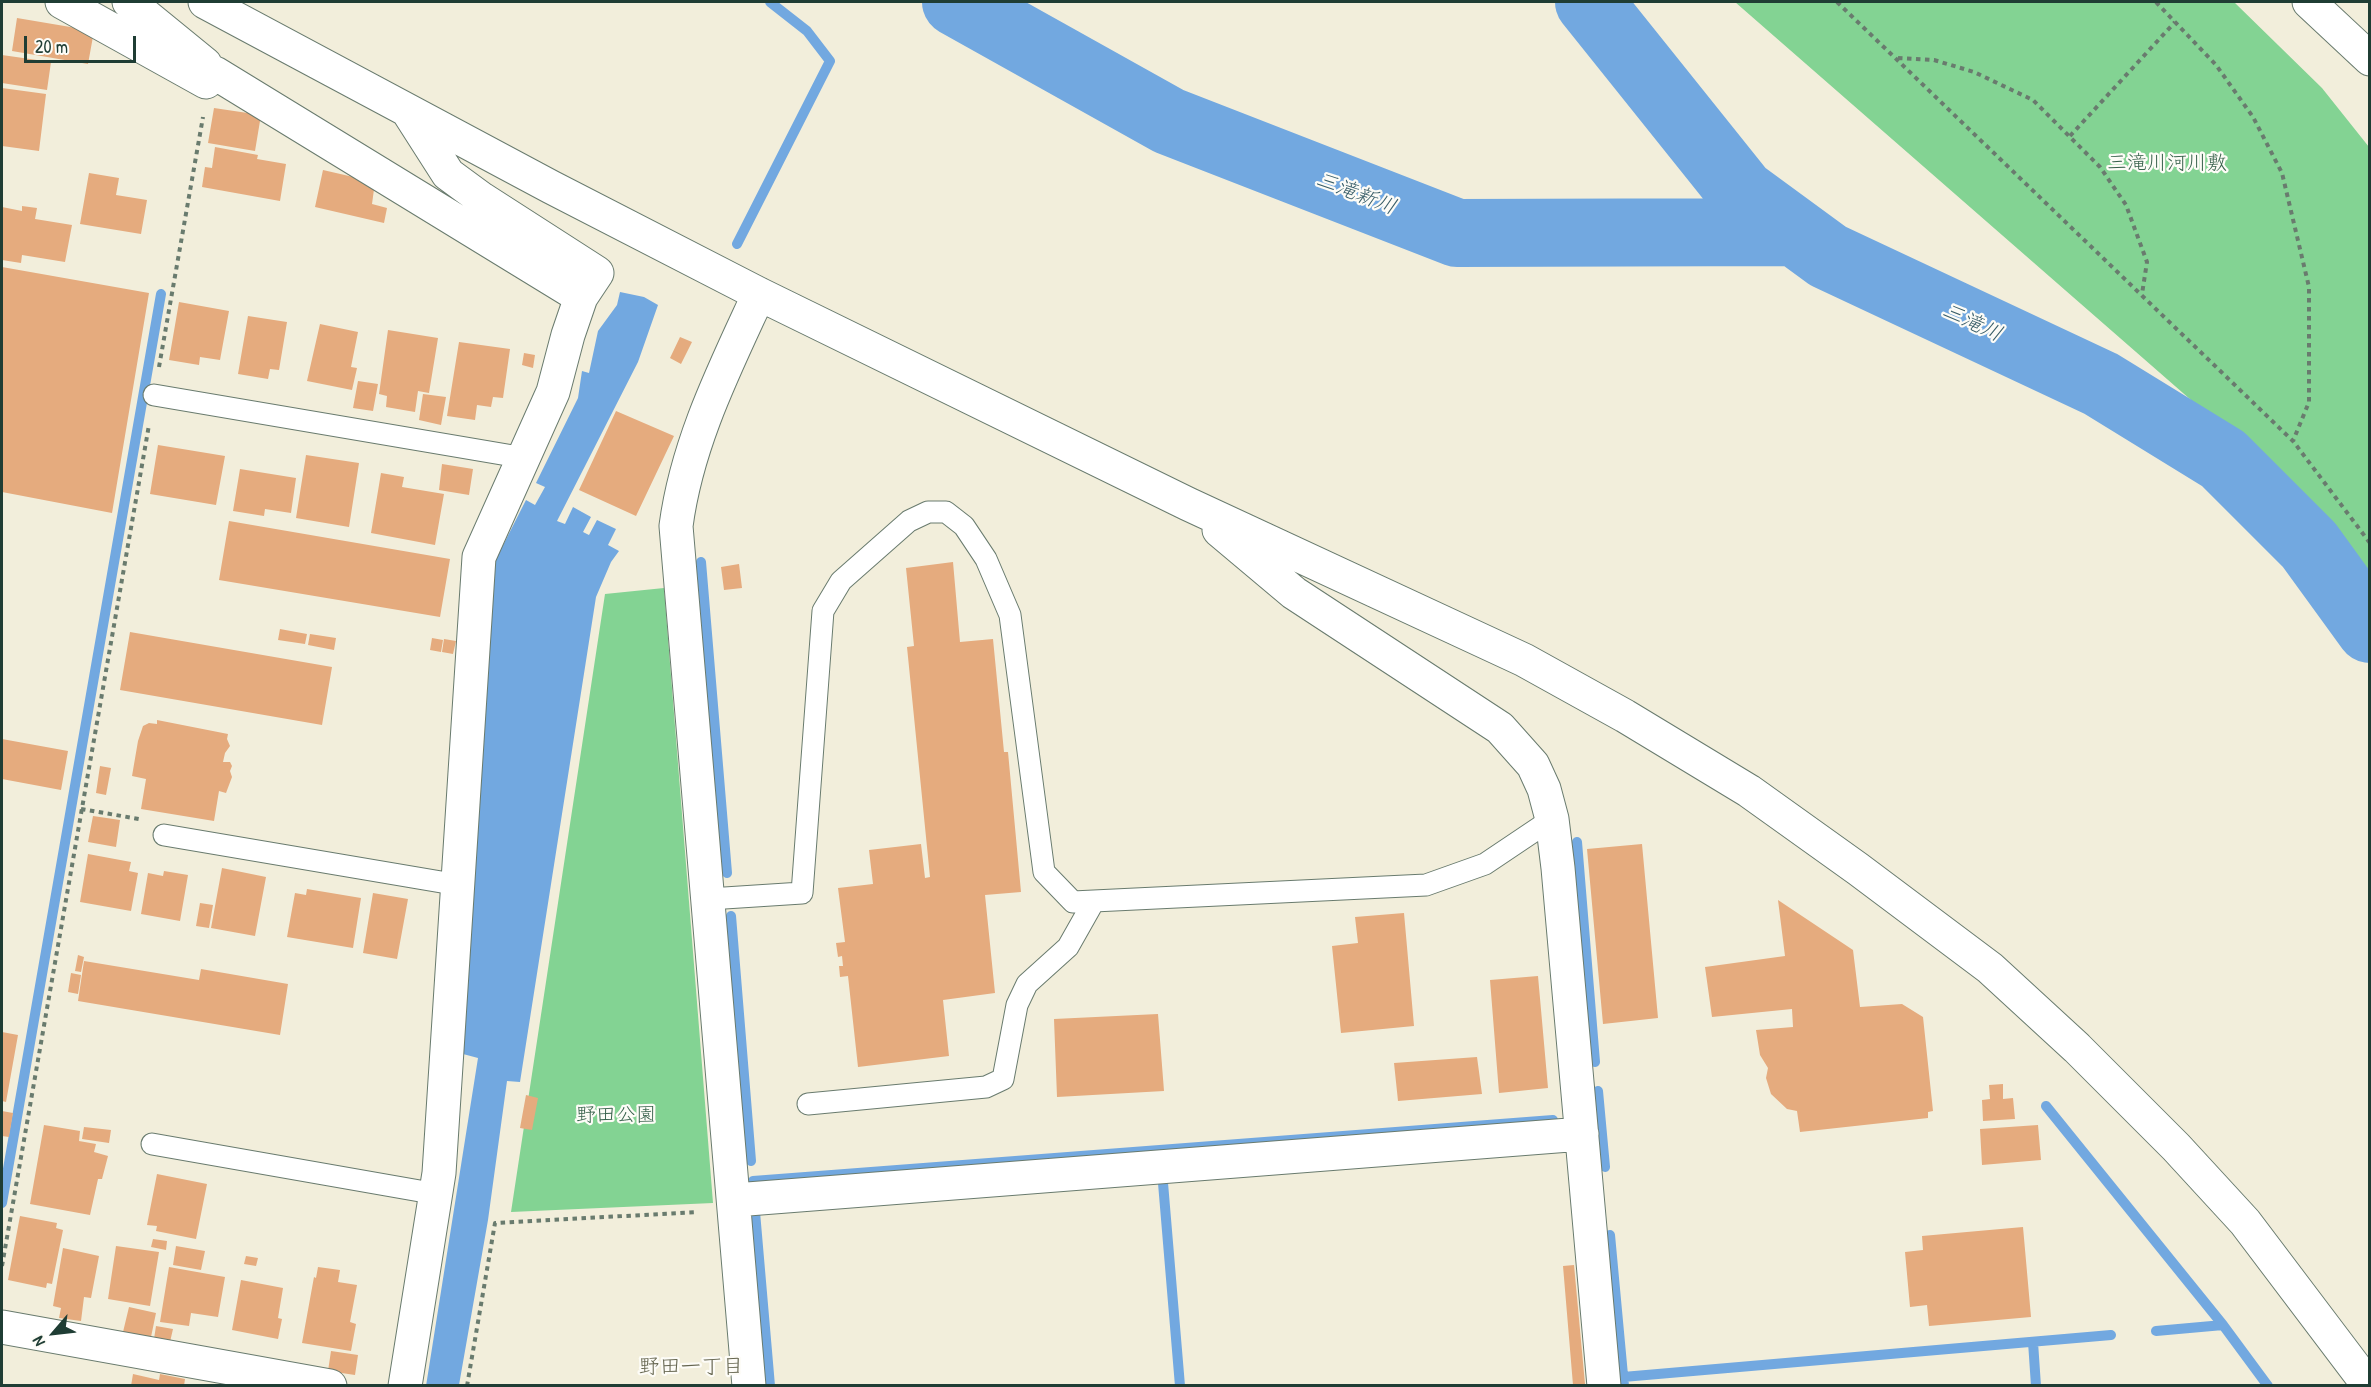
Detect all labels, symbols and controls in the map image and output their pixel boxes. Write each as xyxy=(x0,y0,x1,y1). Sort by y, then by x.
scale bar xyxy=(27,24,140,62)
text: 20 m xyxy=(35,34,68,59)
park label: 三滝川河川敷 xyxy=(2107,152,2227,176)
water label: 三滝新川 xyxy=(1312,167,1400,221)
water label: 三滝川 xyxy=(1938,298,2006,348)
park label: 野田公園 xyxy=(576,1104,656,1128)
north arrow xyxy=(24,1303,84,1363)
text: N xyxy=(26,1333,50,1350)
district label: 野田一丁目 xyxy=(639,1354,743,1380)

